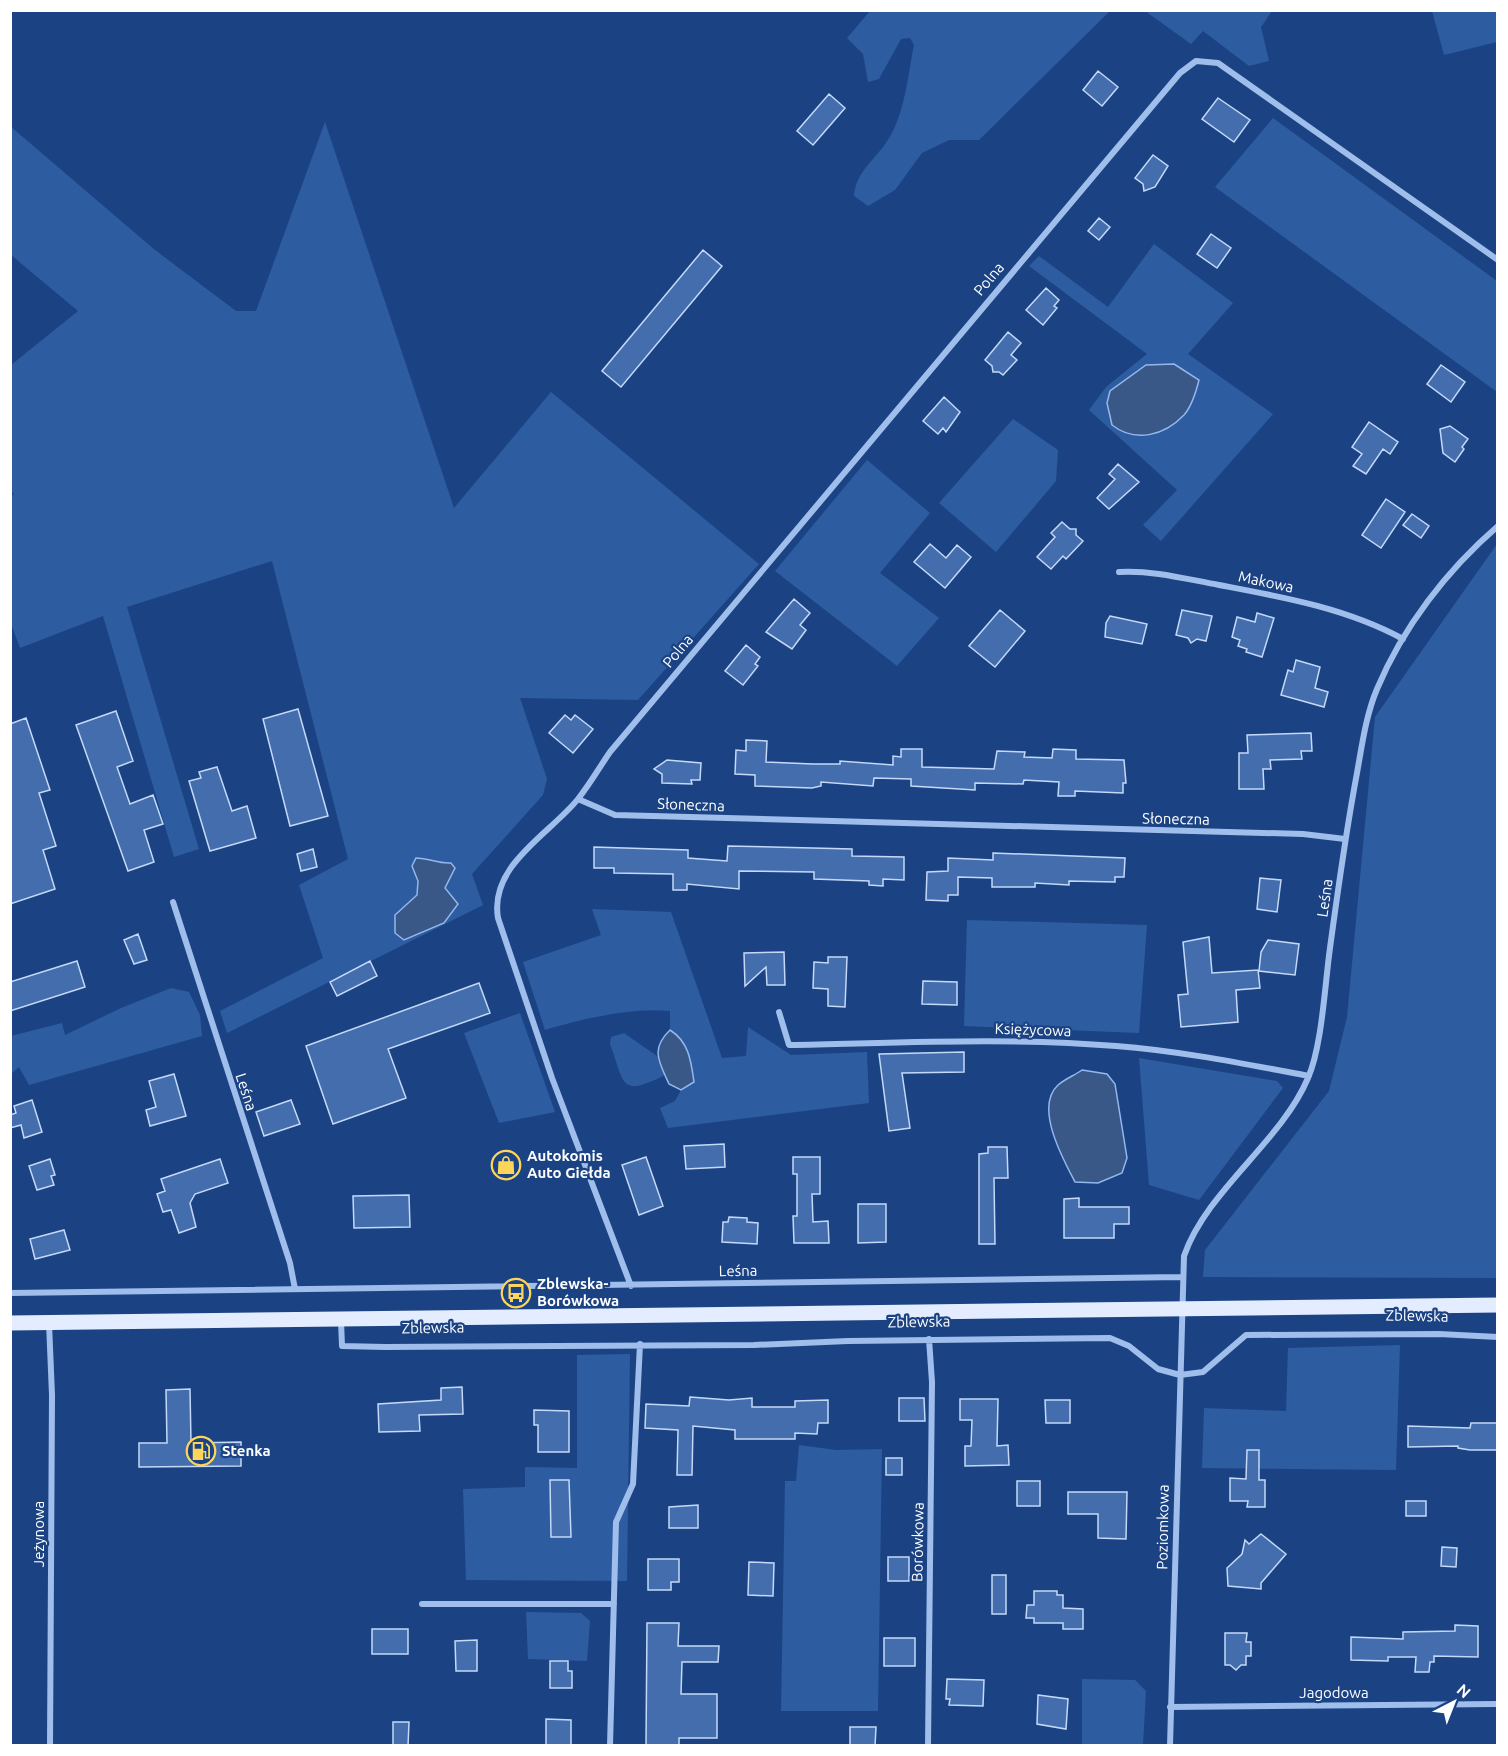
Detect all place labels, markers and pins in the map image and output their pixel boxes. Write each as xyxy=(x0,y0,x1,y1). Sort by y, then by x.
place label: Autokomis Auto Giełda xyxy=(527,1147,611,1181)
shop icon: Autokomis Auto Giełda xyxy=(490,1149,522,1181)
place label: Zblewska- Borówkowa xyxy=(537,1275,619,1309)
bus stop icon: Zblewska- Borówkowa xyxy=(500,1277,532,1309)
fuel station icon: Stenka xyxy=(185,1435,217,1467)
place label: Stenka xyxy=(222,1442,271,1459)

